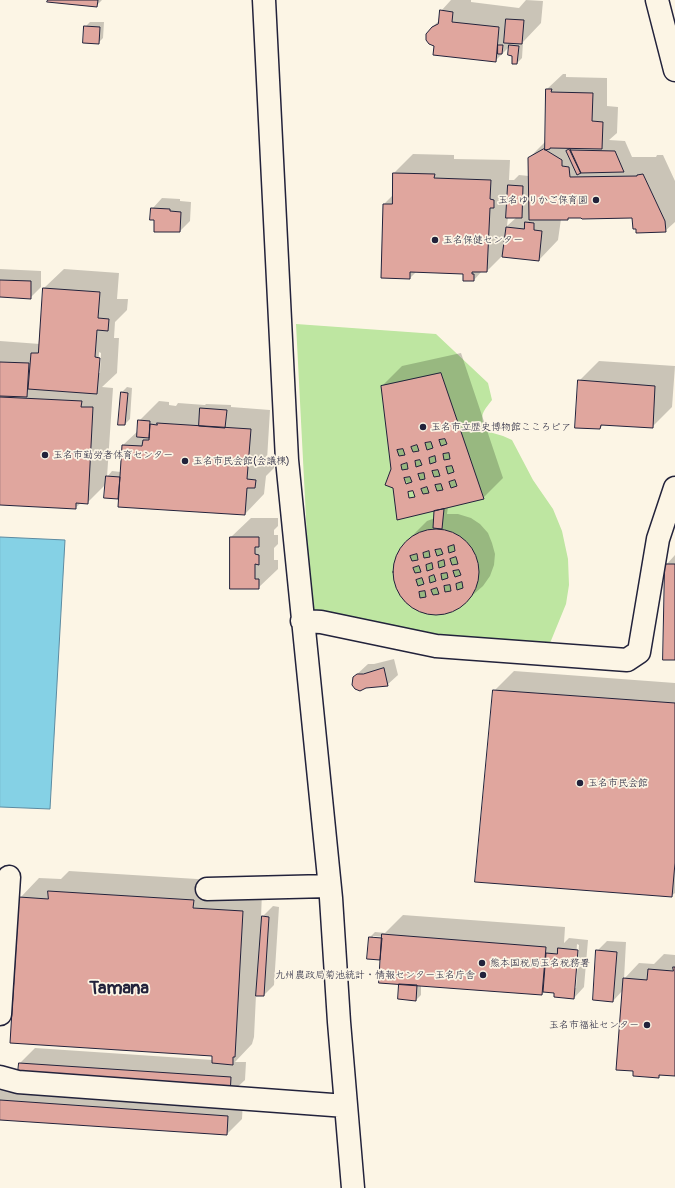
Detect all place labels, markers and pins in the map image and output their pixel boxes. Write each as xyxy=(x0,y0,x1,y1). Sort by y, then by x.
place label: 玉名ゆりかご保育園 xyxy=(498,194,588,206)
marker: 玉名ゆりかご保育園 xyxy=(591,195,601,205)
place label: 玉名保健センター xyxy=(443,234,523,246)
marker: 玉名保健センター xyxy=(430,235,440,245)
place label: 玉名市立歴史博物館こころピア xyxy=(431,421,571,433)
marker: 玉名市立歴史博物館こころピア xyxy=(418,422,428,432)
place label: 玉名市勤労者体育センター xyxy=(53,449,173,461)
marker: 玉名市勤労者体育センター xyxy=(40,450,50,460)
place label: 玉名市民会館(会議棟) xyxy=(193,455,290,467)
marker: 玉名市民会館(会議棟) xyxy=(180,456,190,466)
place label: 玉名市民会館 xyxy=(588,777,648,789)
marker: 玉名市民会館 xyxy=(575,778,585,788)
place label: 熊本国税局玉名税務署 xyxy=(490,957,590,969)
marker: 熊本国税局玉名税務署 xyxy=(477,958,487,968)
place label: 九州農政局菊池統計・情報センター玉名庁舎 xyxy=(275,969,475,981)
marker: 九州農政局菊池統計・情報センター玉名庁舎 xyxy=(478,970,488,980)
place label: 玉名市福祉センター xyxy=(549,1019,639,1031)
marker: 玉名市福祉センター xyxy=(642,1020,652,1030)

